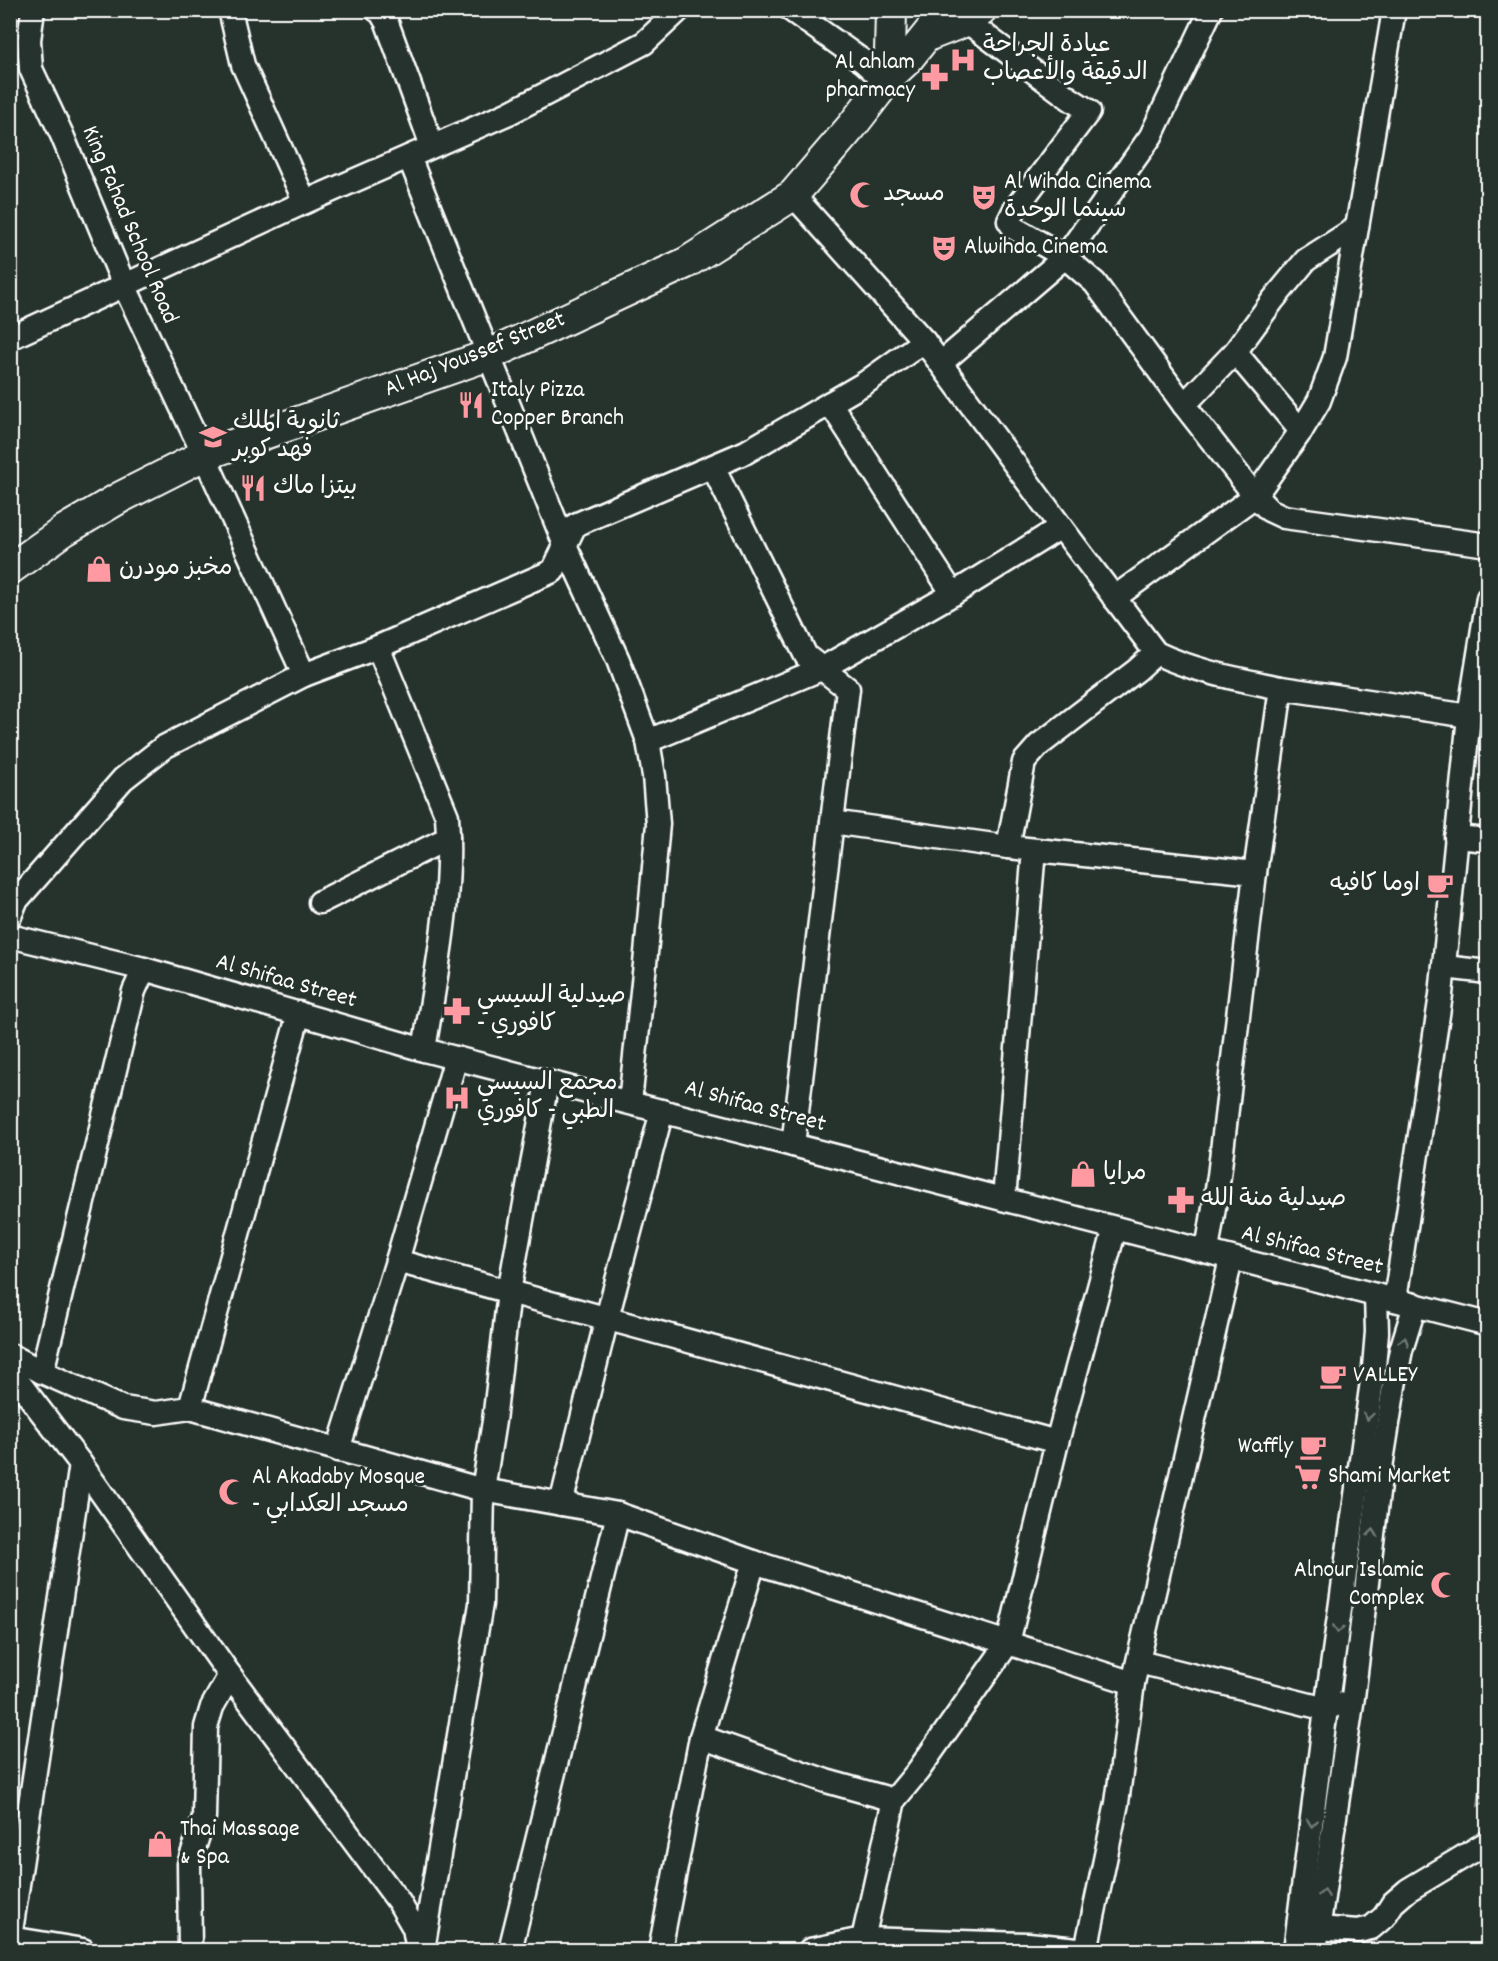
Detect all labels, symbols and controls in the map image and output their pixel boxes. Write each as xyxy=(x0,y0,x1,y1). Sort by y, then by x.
place label: عيادة الجراحة الدقيقة والأعصاب xyxy=(983,29,1148,91)
hospital icon: عيادة الجراحة الدقيقة والأعصاب xyxy=(948,45,978,75)
place label: Al ahlam pharmacy xyxy=(826,46,916,108)
pharmacy icon: Al ahlam pharmacy xyxy=(920,62,950,92)
street label: King Fahad School Road xyxy=(72,121,186,329)
place label: Al Wihda Cinema سينما الوحدة xyxy=(1004,166,1152,228)
place label: مسجد xyxy=(883,178,945,212)
mosque icon: مسجد xyxy=(848,180,878,210)
theatre icon: Al Wihda Cinema سينما الوحدة xyxy=(969,182,999,212)
place label: Alwihda Cinema xyxy=(964,231,1108,265)
theatre icon: Alwihda Cinema xyxy=(929,233,959,263)
street label: Al Haj Youssef Street xyxy=(379,303,571,407)
place label: Italy Pizza Copper Branch xyxy=(491,374,624,436)
restaurant icon: Italy Pizza Copper Branch xyxy=(456,390,486,420)
place label: ثانوية الملك فهد كوبر xyxy=(231,406,340,468)
school or university icon: ثانوية الملك فهد كوبر xyxy=(198,422,228,452)
place label: بيتزا ماك xyxy=(273,471,357,505)
restaurant icon: بيتزا ماك xyxy=(238,473,268,503)
place label: مخبز مودرن xyxy=(119,552,232,586)
shop icon: مخبز مودرن xyxy=(84,554,114,584)
place label: اوما كافيه xyxy=(1330,868,1420,902)
cafe icon: اوما كافيه xyxy=(1425,870,1455,900)
street label: Al Shifaa Street xyxy=(212,946,361,1018)
place label: صيدلية السيسي - كافوري xyxy=(477,980,626,1042)
pharmacy icon: صيدلية السيسي - كافوري xyxy=(442,996,472,1026)
place label: مجمع السيسي الطبي - كافوري xyxy=(477,1067,617,1130)
street label: Al Shifaa Street xyxy=(681,1072,830,1142)
hospital icon: مجمع السيسي الطبي - كافوري xyxy=(442,1083,472,1113)
place label: مرايا xyxy=(1103,1157,1147,1191)
shop icon: مرايا xyxy=(1068,1159,1098,1189)
place label: صيدلية منة الله xyxy=(1201,1183,1346,1217)
pharmacy icon: صيدلية منة الله xyxy=(1166,1185,1196,1215)
street label: Al Shifaa Street xyxy=(1238,1217,1387,1285)
one-way arrow xyxy=(1397,1336,1409,1347)
place label: VALLEY xyxy=(1353,1359,1418,1393)
cafe icon: VALLEY xyxy=(1318,1361,1348,1391)
one-way arrow xyxy=(1362,1411,1374,1420)
place label: Waffly xyxy=(1238,1430,1294,1464)
cafe icon: Waffly xyxy=(1298,1432,1328,1462)
place label: Shami Market xyxy=(1328,1460,1451,1494)
place label: Al Akadaby Mosque - مسجد العكدابي xyxy=(252,1461,425,1524)
supermarket icon: Shami Market xyxy=(1293,1462,1323,1492)
mosque icon: Al Akadaby Mosque - مسجد العكدابي xyxy=(217,1477,247,1507)
one-way arrow xyxy=(1367,1529,1379,1538)
place label: Alnour Islamic Complex xyxy=(1294,1554,1424,1616)
mosque icon: Alnour Islamic Complex xyxy=(1429,1570,1459,1600)
one-way arrow xyxy=(1332,1625,1344,1634)
place label: Thai Massage & Spa xyxy=(180,1813,300,1875)
one-way arrow xyxy=(1306,1818,1319,1827)
shop icon: Thai Massage & Spa xyxy=(145,1829,175,1859)
one-way arrow xyxy=(1317,1888,1329,1897)

